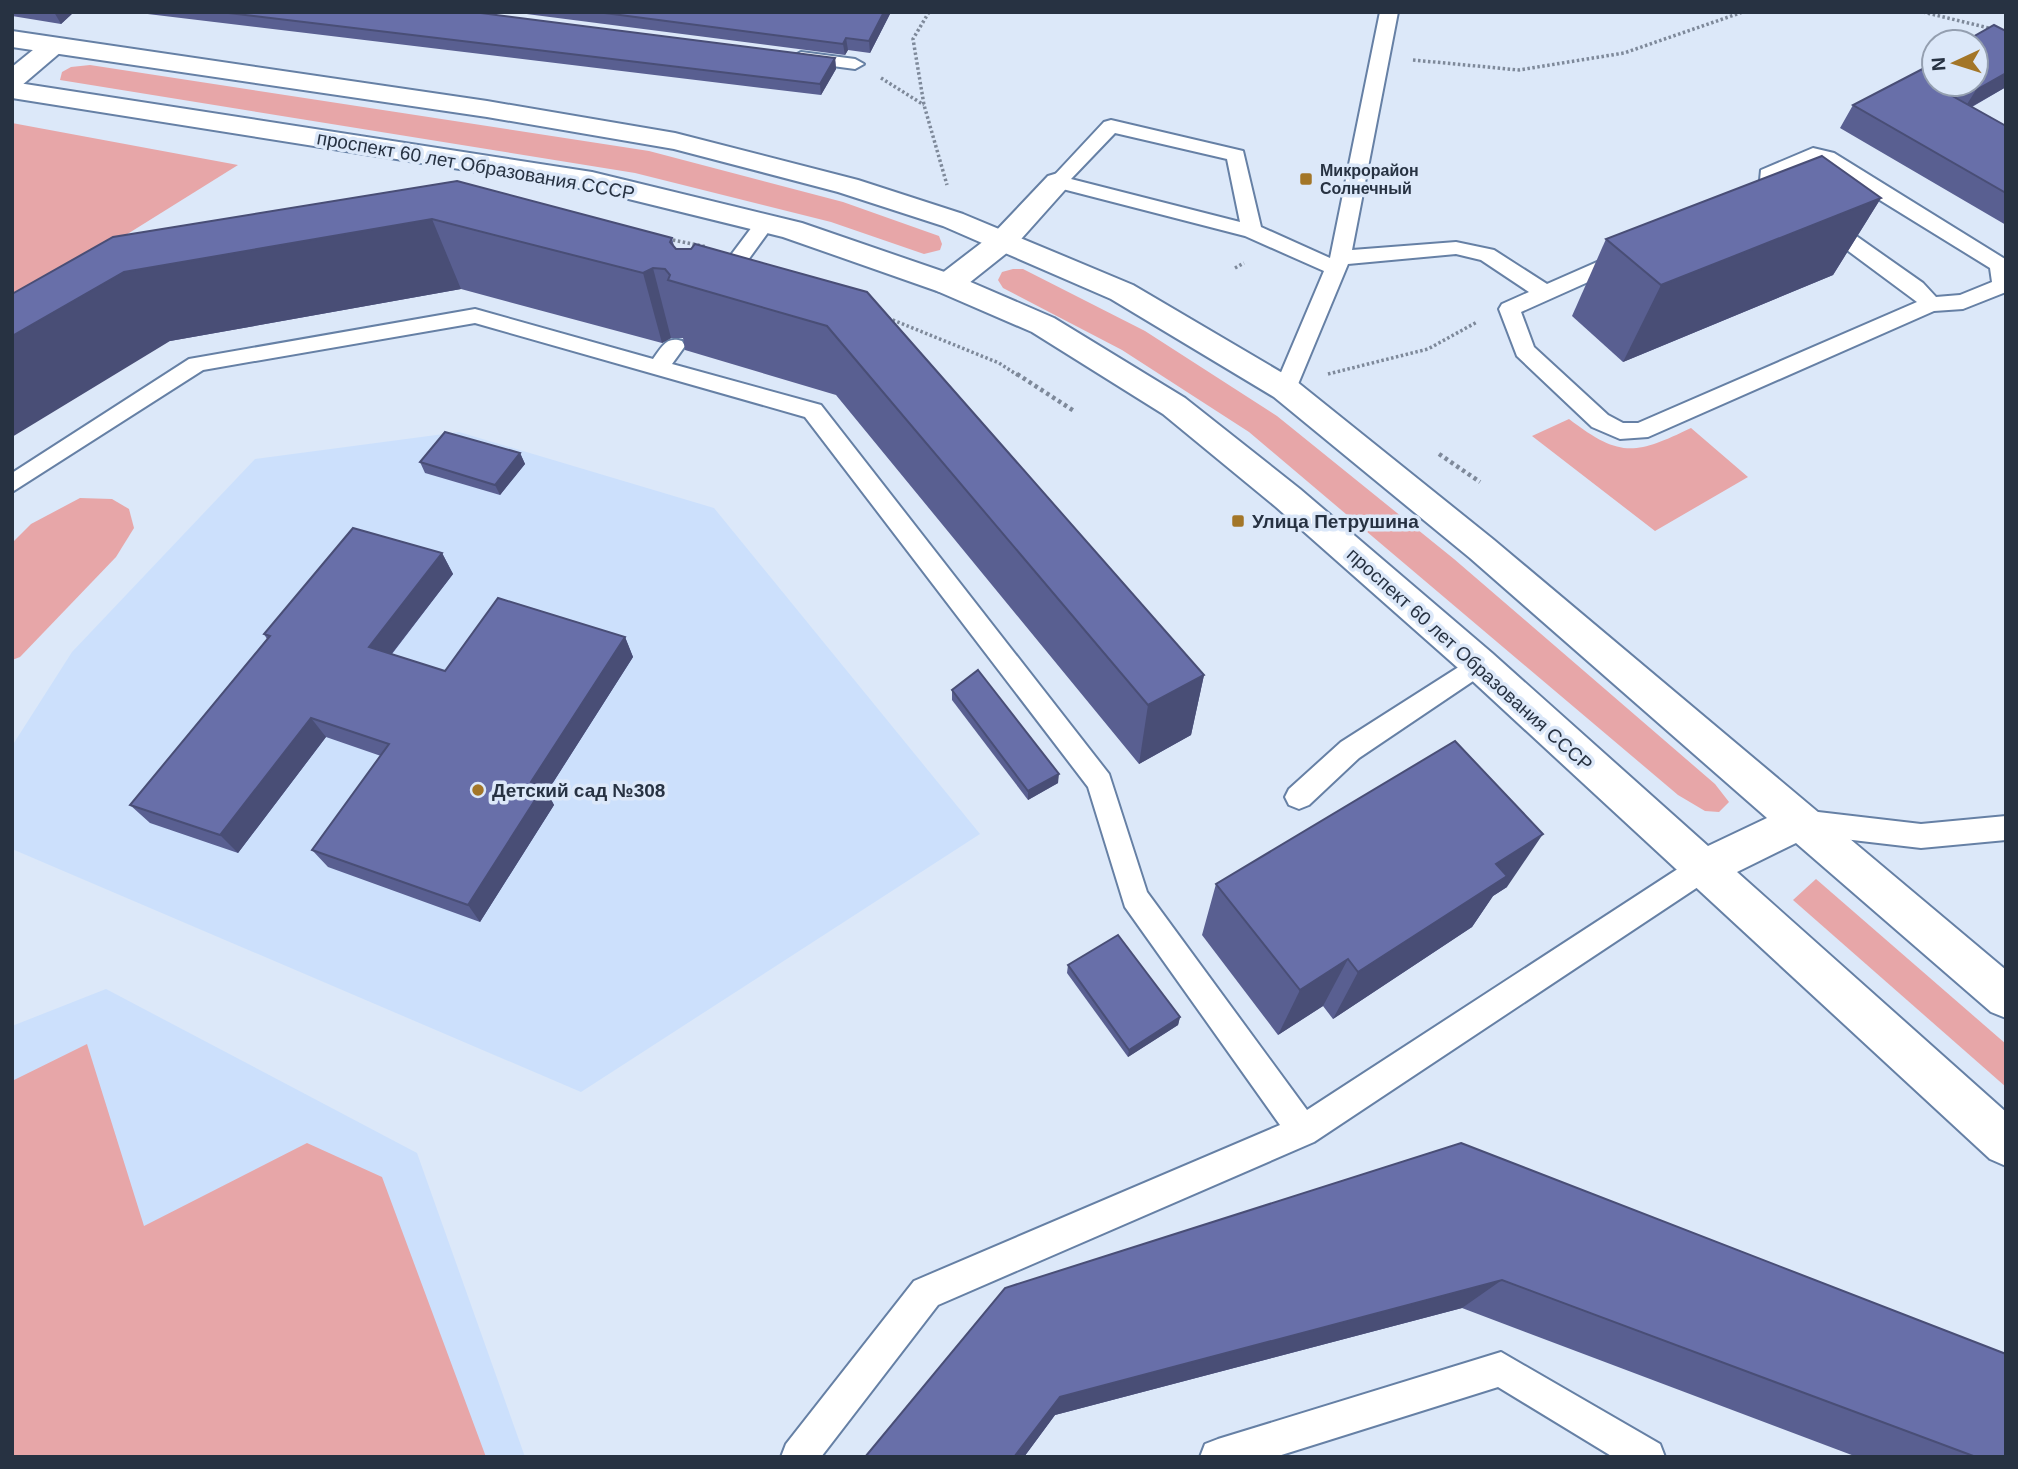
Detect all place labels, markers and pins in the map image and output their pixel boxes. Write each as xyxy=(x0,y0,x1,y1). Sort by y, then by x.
place label: Микрорайон Солнечный xyxy=(1320,162,1419,197)
marker: Микрорайон Солнечный xyxy=(1298,171,1314,187)
place label: Улица Петрушина xyxy=(1252,511,1419,532)
marker: Улица Петрушина xyxy=(1230,513,1246,529)
place label: Детский сад №308 xyxy=(492,780,665,801)
marker: Детский сад №308 xyxy=(470,782,486,798)

